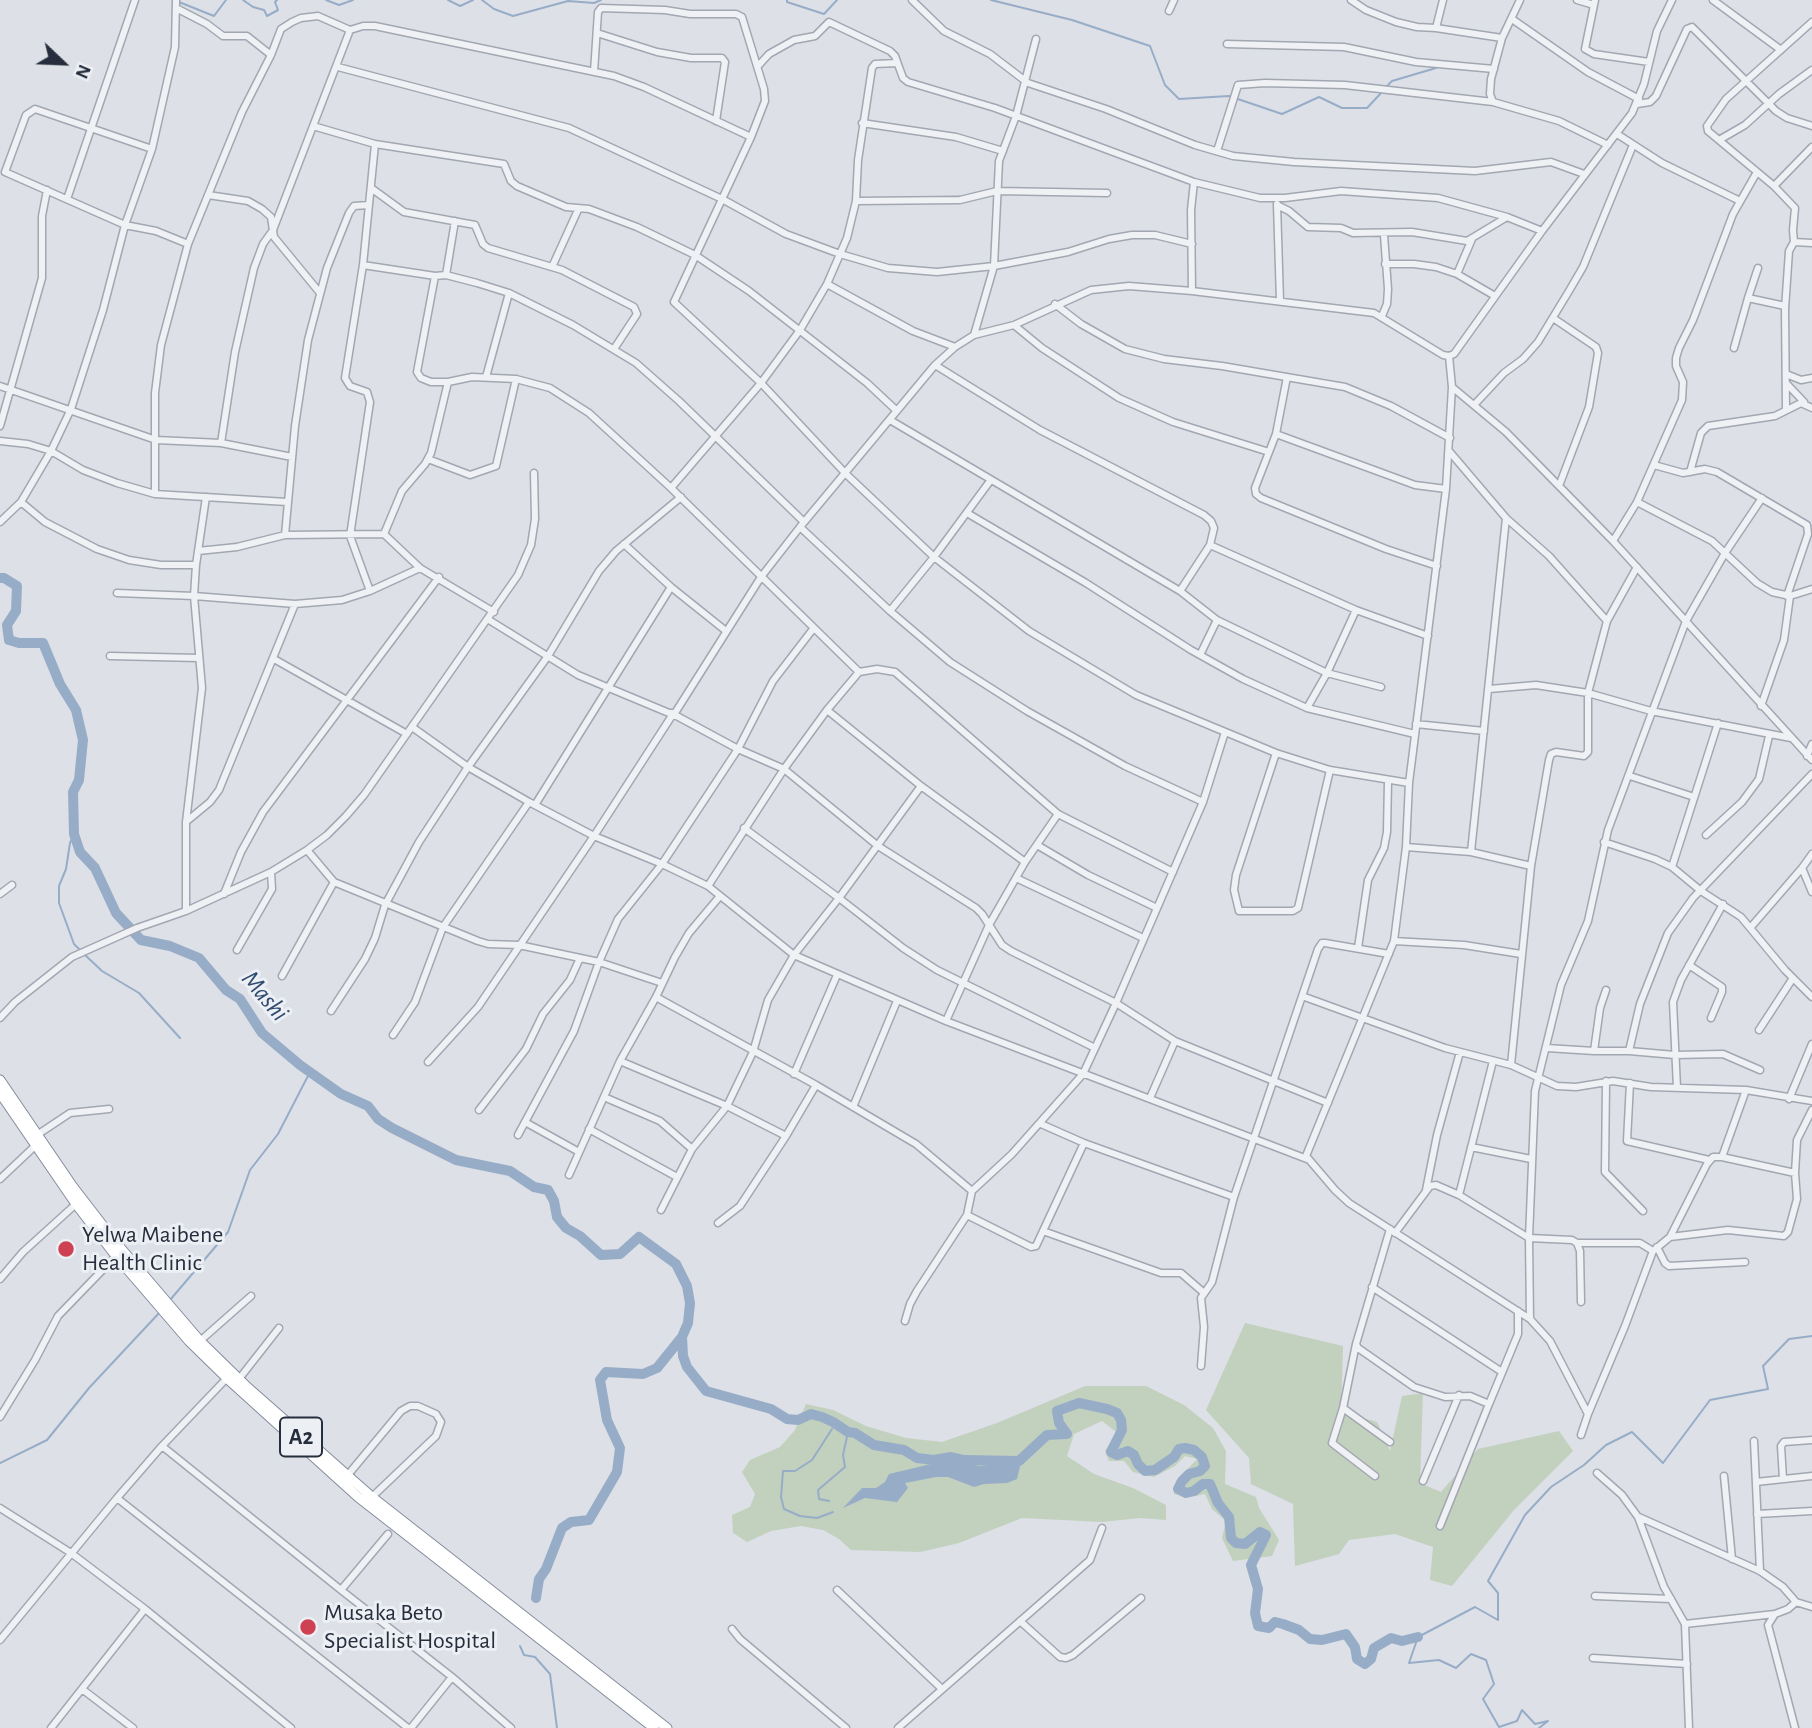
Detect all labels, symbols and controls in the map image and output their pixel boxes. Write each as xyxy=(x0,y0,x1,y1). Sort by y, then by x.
north arrow xyxy=(28,28,98,98)
text: N xyxy=(71,62,94,81)
water label: Mashi xyxy=(235,964,295,1028)
place label: Yelwa Maibene Health Clinic xyxy=(82,1221,223,1277)
marker: Yelwa Maibene Health Clinic xyxy=(56,1239,76,1259)
road number: A2 xyxy=(280,1418,322,1456)
place label: Musaka Beto Specialist Hospital xyxy=(324,1599,496,1655)
marker: Musaka Beto Specialist Hospital xyxy=(298,1617,318,1637)

